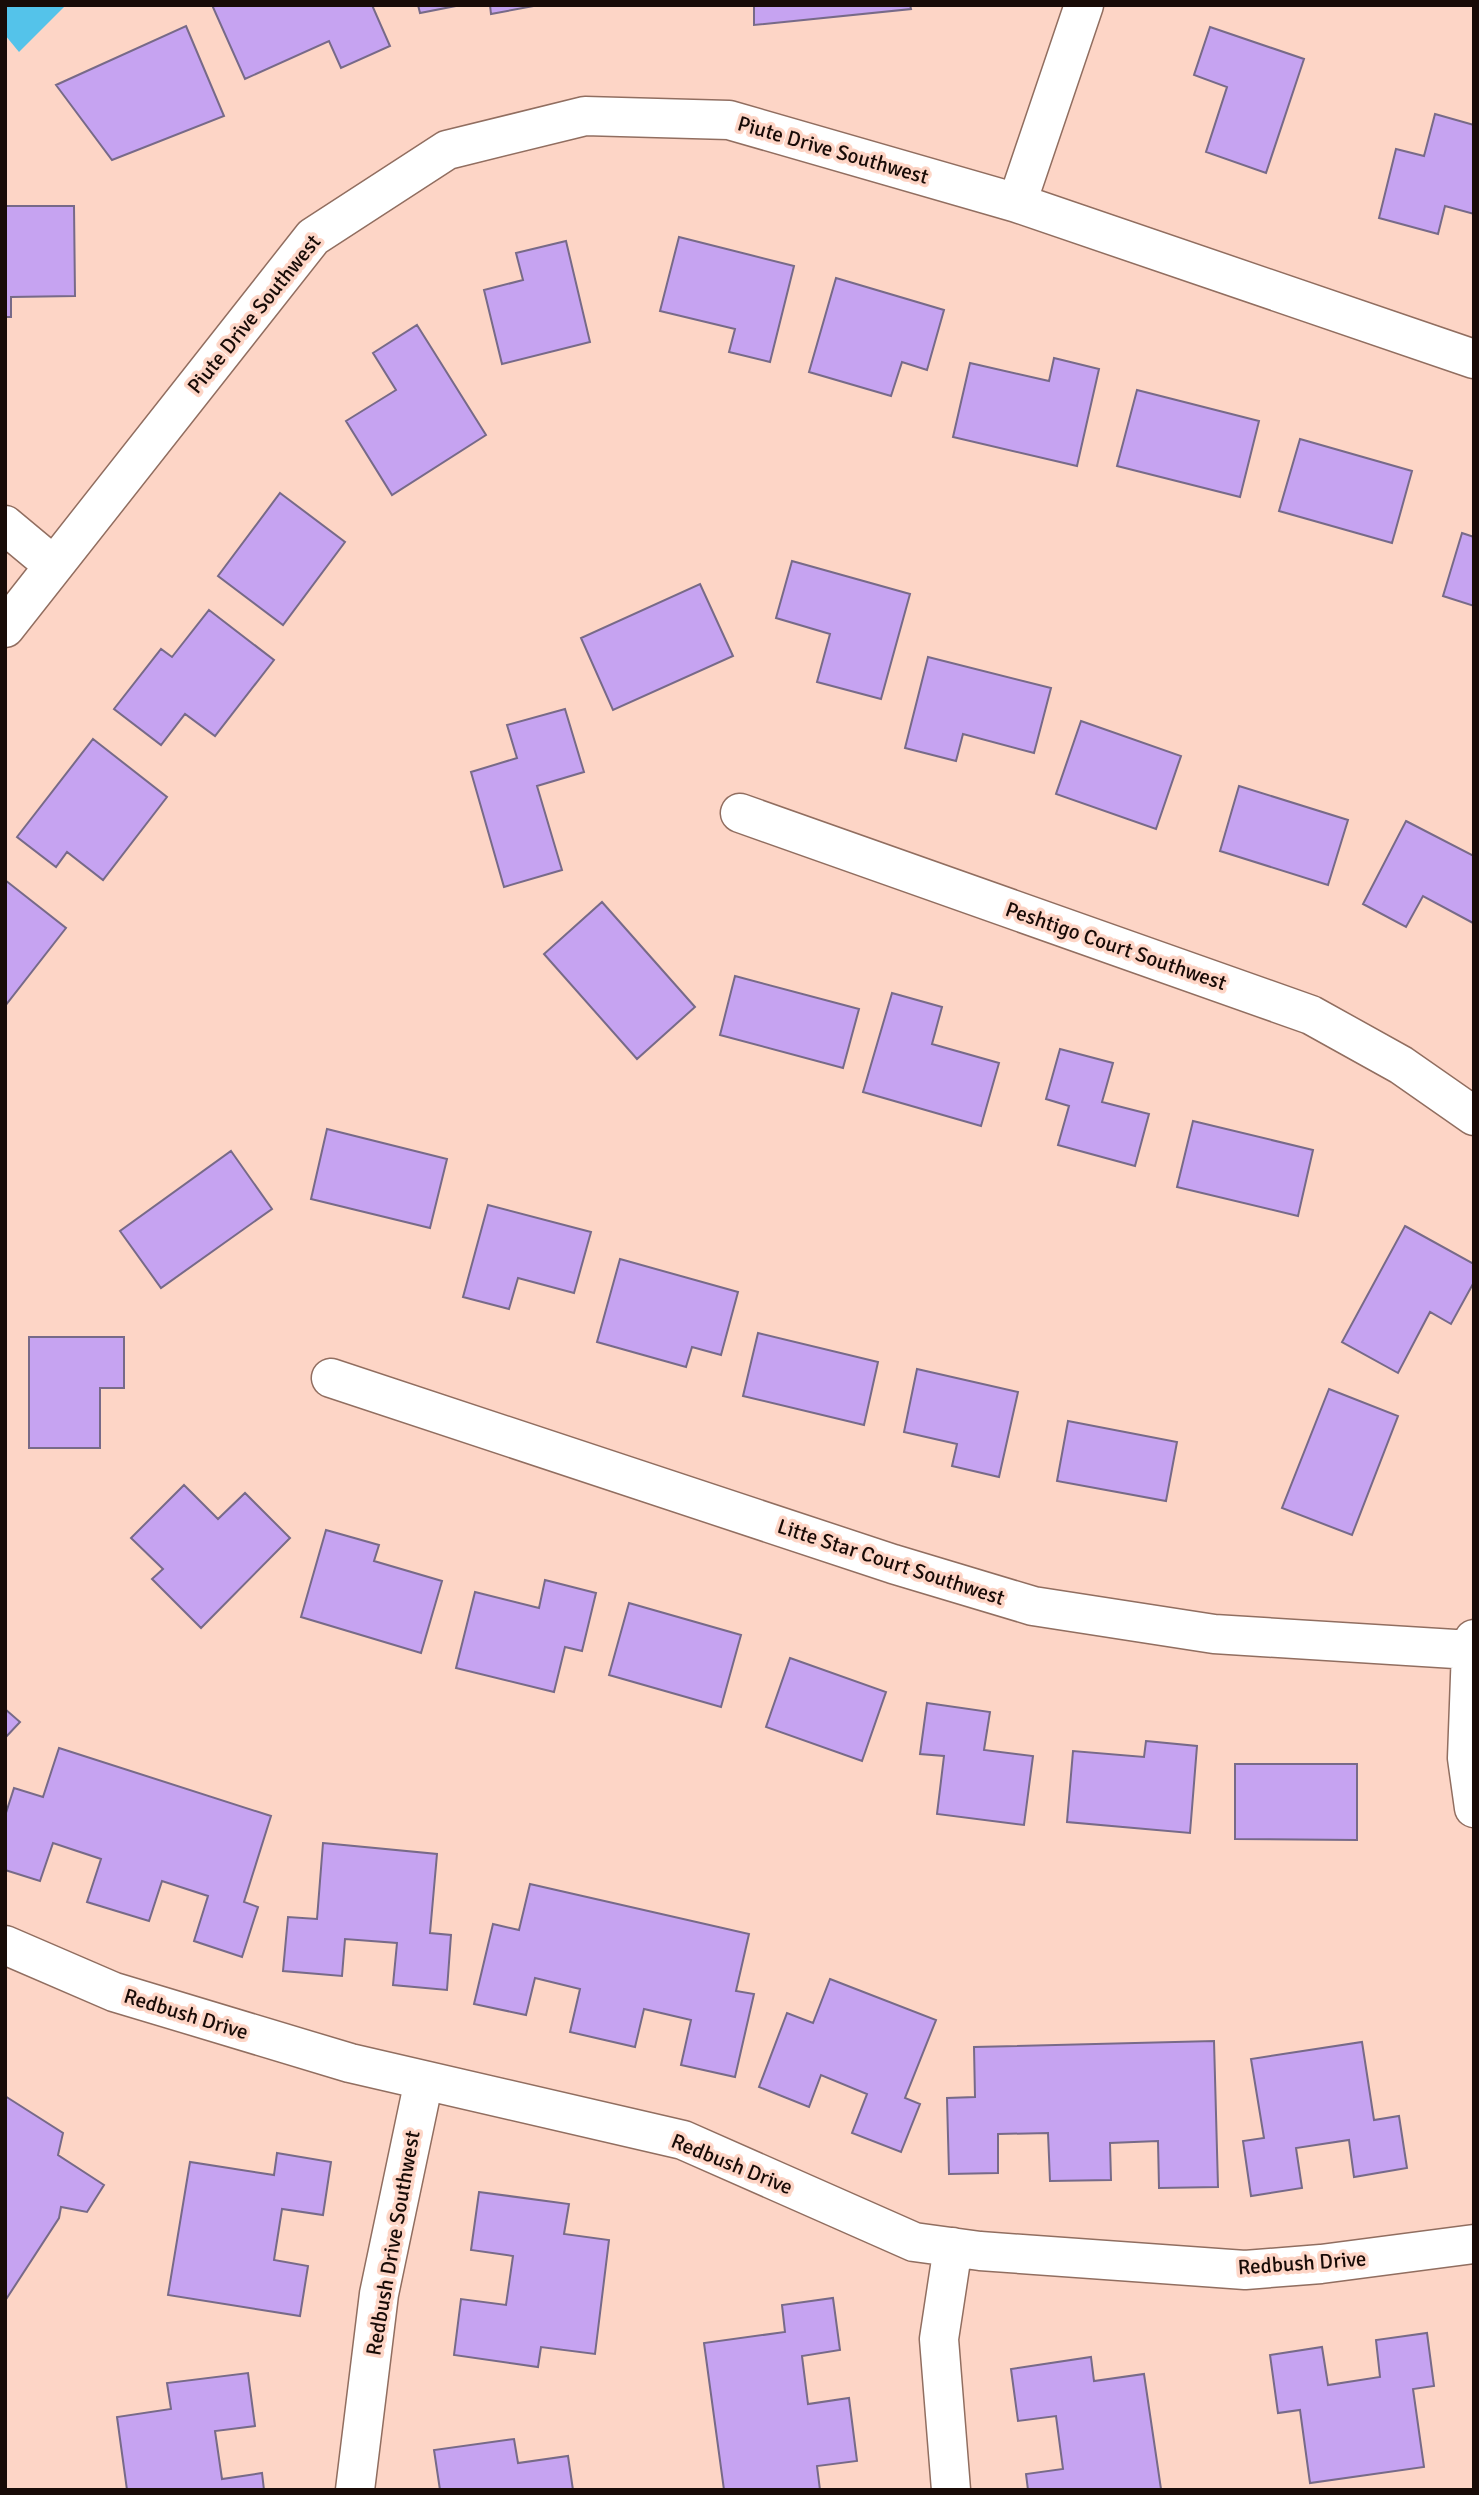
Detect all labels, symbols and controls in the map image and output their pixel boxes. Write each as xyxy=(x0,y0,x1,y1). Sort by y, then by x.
street label: Piute Drive Southwest xyxy=(735,110,931,190)
street label: Piute Drive Southwest xyxy=(182,229,326,399)
street label: Peshtigo Court Southwest xyxy=(1002,896,1230,996)
street label: Litte Star Court Southwest xyxy=(774,1513,1008,1611)
street label: Redbush Drive xyxy=(121,1983,251,2045)
street label: Redbush Drive xyxy=(667,2128,797,2200)
street label: Redbush Drive Southwest xyxy=(360,2129,426,2357)
street label: Redbush Drive xyxy=(1237,2246,1367,2280)

